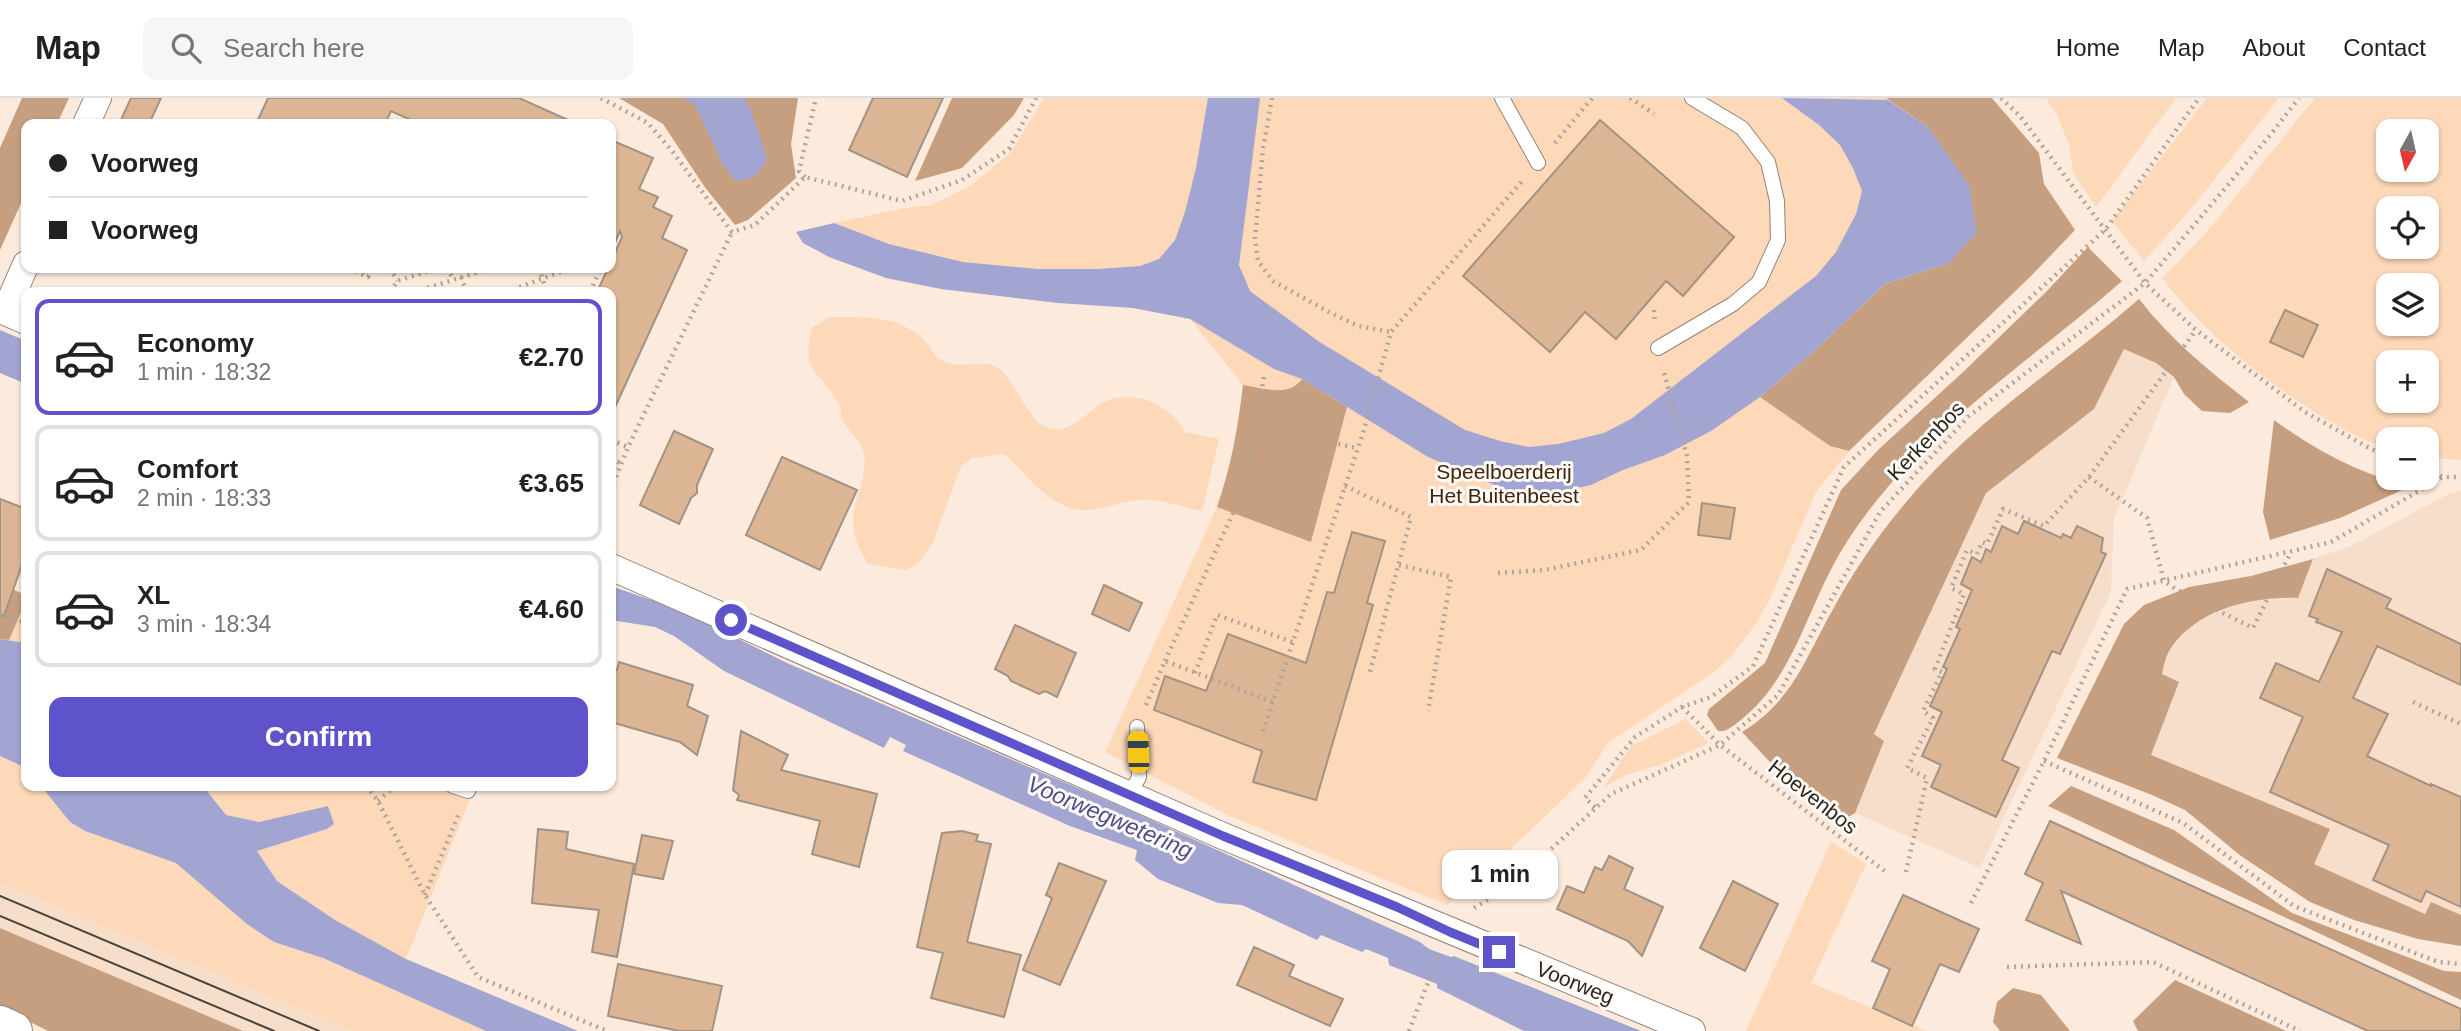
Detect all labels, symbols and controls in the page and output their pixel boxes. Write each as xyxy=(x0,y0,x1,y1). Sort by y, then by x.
search box xyxy=(143,17,633,80)
text: Map xyxy=(35,29,101,66)
icon: search xyxy=(167,29,205,67)
text: Search here xyxy=(223,33,365,63)
text: Home xyxy=(2056,34,2120,61)
text: Map xyxy=(2158,34,2205,61)
text: About xyxy=(2243,34,2305,61)
text: Contact xyxy=(2343,34,2426,61)
north arrow xyxy=(2376,119,2440,182)
map controls xyxy=(2376,119,2439,490)
text: Voorweg xyxy=(91,148,199,178)
button: locate xyxy=(2376,196,2439,259)
text: Voorweg xyxy=(91,215,199,245)
button: layers xyxy=(2376,273,2439,336)
icon: car xyxy=(53,326,116,389)
text: Economy xyxy=(137,328,254,358)
text: €2.70 xyxy=(519,342,584,372)
button: + xyxy=(2376,350,2439,413)
text: 1 min · 18:32 xyxy=(137,359,271,385)
street label: Kerkenbos xyxy=(1882,397,1969,485)
button: − xyxy=(2376,427,2439,490)
icon: car xyxy=(53,452,116,515)
text: Comfort xyxy=(137,454,238,484)
park label: Speelboerderij Het Buitenbeest xyxy=(1429,460,1579,507)
text: €3.65 xyxy=(519,468,584,498)
text: 2 min · 18:33 xyxy=(137,485,271,511)
icon: car xyxy=(53,578,116,641)
text: XL xyxy=(137,580,170,610)
text: €4.60 xyxy=(519,594,584,624)
route start xyxy=(715,604,747,636)
text: 3 min · 18:34 xyxy=(137,611,271,637)
button: Confirm xyxy=(49,697,588,777)
car xyxy=(1127,731,1150,773)
street label: Hoevenbos xyxy=(1764,755,1862,838)
water label: Voorwegwetering xyxy=(1024,770,1197,864)
callout: 1 min xyxy=(1441,850,1557,900)
text: 1 min xyxy=(1470,861,1530,887)
route end xyxy=(1483,936,1515,968)
street label: Voorweg xyxy=(1533,957,1617,1009)

